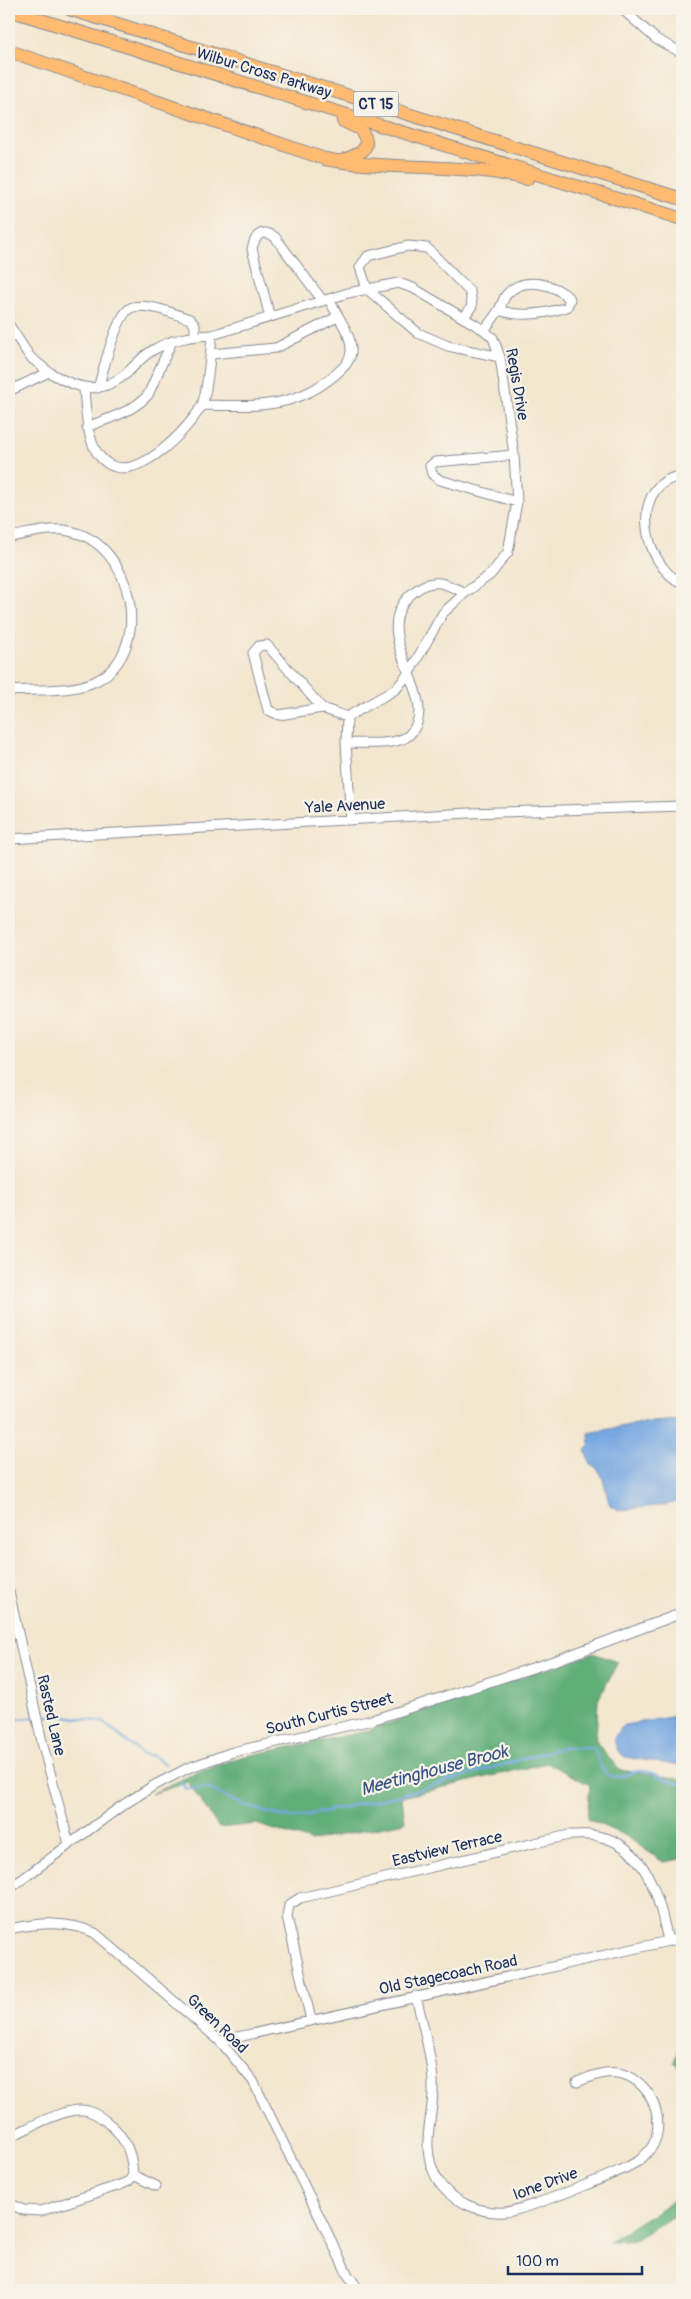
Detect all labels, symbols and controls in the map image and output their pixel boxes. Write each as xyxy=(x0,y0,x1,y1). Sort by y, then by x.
street label: Wilbur Cross Parkway xyxy=(194,43,334,103)
road number: CT 15 xyxy=(354,92,398,116)
street label: Regis Drive xyxy=(501,347,533,422)
street label: Yale Avenue xyxy=(303,794,386,818)
street label: Rasted Lane xyxy=(32,1673,70,1758)
street label: South Curtis Street xyxy=(264,1688,395,1739)
water label: Meetinghouse Brook xyxy=(358,1739,512,1801)
street label: Eastview Terrace xyxy=(390,1827,504,1871)
street label: Old Stagecoach Road xyxy=(377,1951,519,1999)
street label: Green Road xyxy=(183,1990,252,2058)
street label: Ione Drive xyxy=(510,2163,581,2205)
scale bar xyxy=(508,2244,642,2276)
text: 100 m xyxy=(516,2252,559,2271)

